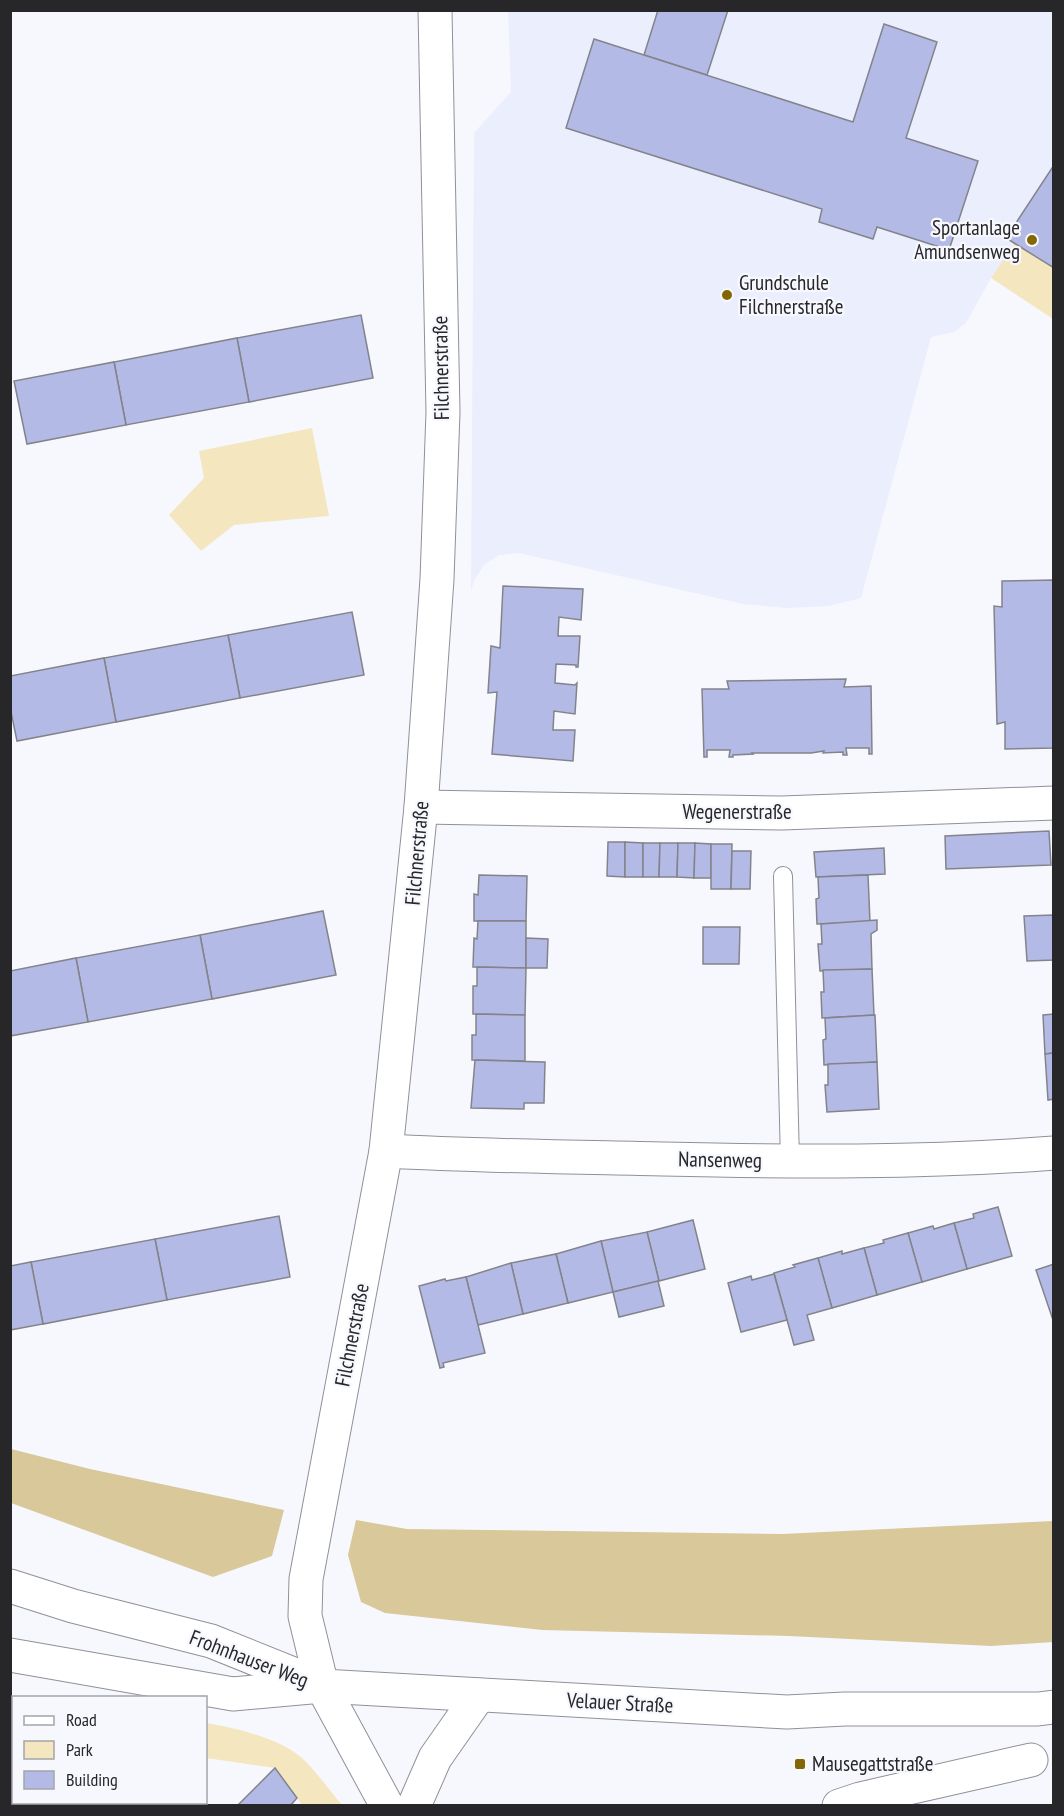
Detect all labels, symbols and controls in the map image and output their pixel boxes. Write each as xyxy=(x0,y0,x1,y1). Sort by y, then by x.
place label: Sportanlage Amundsenweg xyxy=(914,214,1020,265)
marker: Sportanlage Amundsenweg xyxy=(1025,233,1039,247)
place label: Grundschule Filchnerstraße xyxy=(739,269,843,320)
marker: Grundschule Filchnerstraße xyxy=(720,288,734,302)
street label: Filchnerstraße xyxy=(426,316,455,420)
street label: Wegenerstraße xyxy=(682,798,792,825)
street label: Filchnerstraße xyxy=(399,800,435,906)
street label: Nansenweg xyxy=(678,1145,762,1174)
street label: Filchnerstraße xyxy=(328,1281,375,1389)
street label: Frohnhauser Weg xyxy=(186,1623,313,1694)
street label: Velauer Straße xyxy=(565,1686,674,1719)
legend xyxy=(12,1696,207,1804)
text: Road xyxy=(66,1708,97,1731)
text: Park xyxy=(66,1738,93,1761)
place label: Mausegattstraße xyxy=(812,1750,933,1777)
marker: Mausegattstraße xyxy=(793,1757,807,1771)
text: Building xyxy=(66,1768,118,1791)

